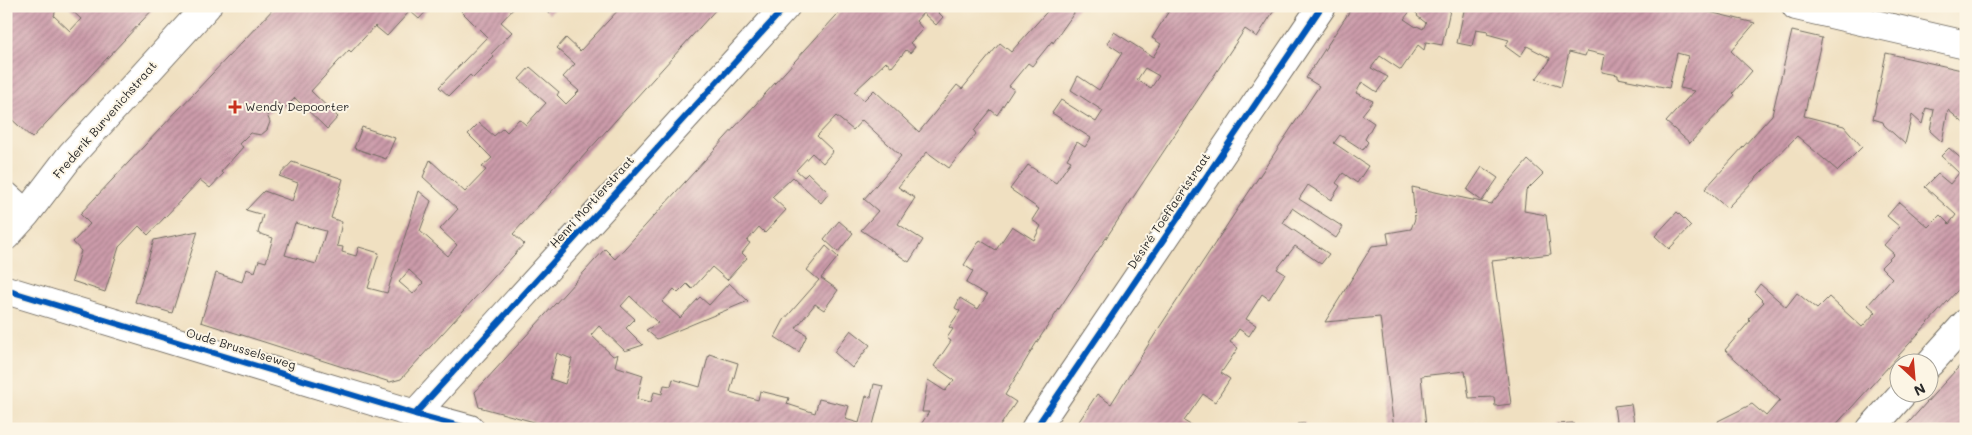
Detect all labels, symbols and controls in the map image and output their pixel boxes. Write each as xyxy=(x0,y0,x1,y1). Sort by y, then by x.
street label: Frederik Burvenichstraat xyxy=(49,57,160,181)
place label: Wendy Depoorter xyxy=(245,98,349,114)
marker: Wendy Depoorter xyxy=(229,101,241,113)
street label: Désiré Toeffaertstraat xyxy=(1123,149,1213,272)
street label: Henri Mortierstraat xyxy=(546,152,637,251)
street label: Oude Brusselseweg xyxy=(184,324,298,372)
north arrow xyxy=(1890,352,1940,402)
text: N xyxy=(1911,379,1929,401)

